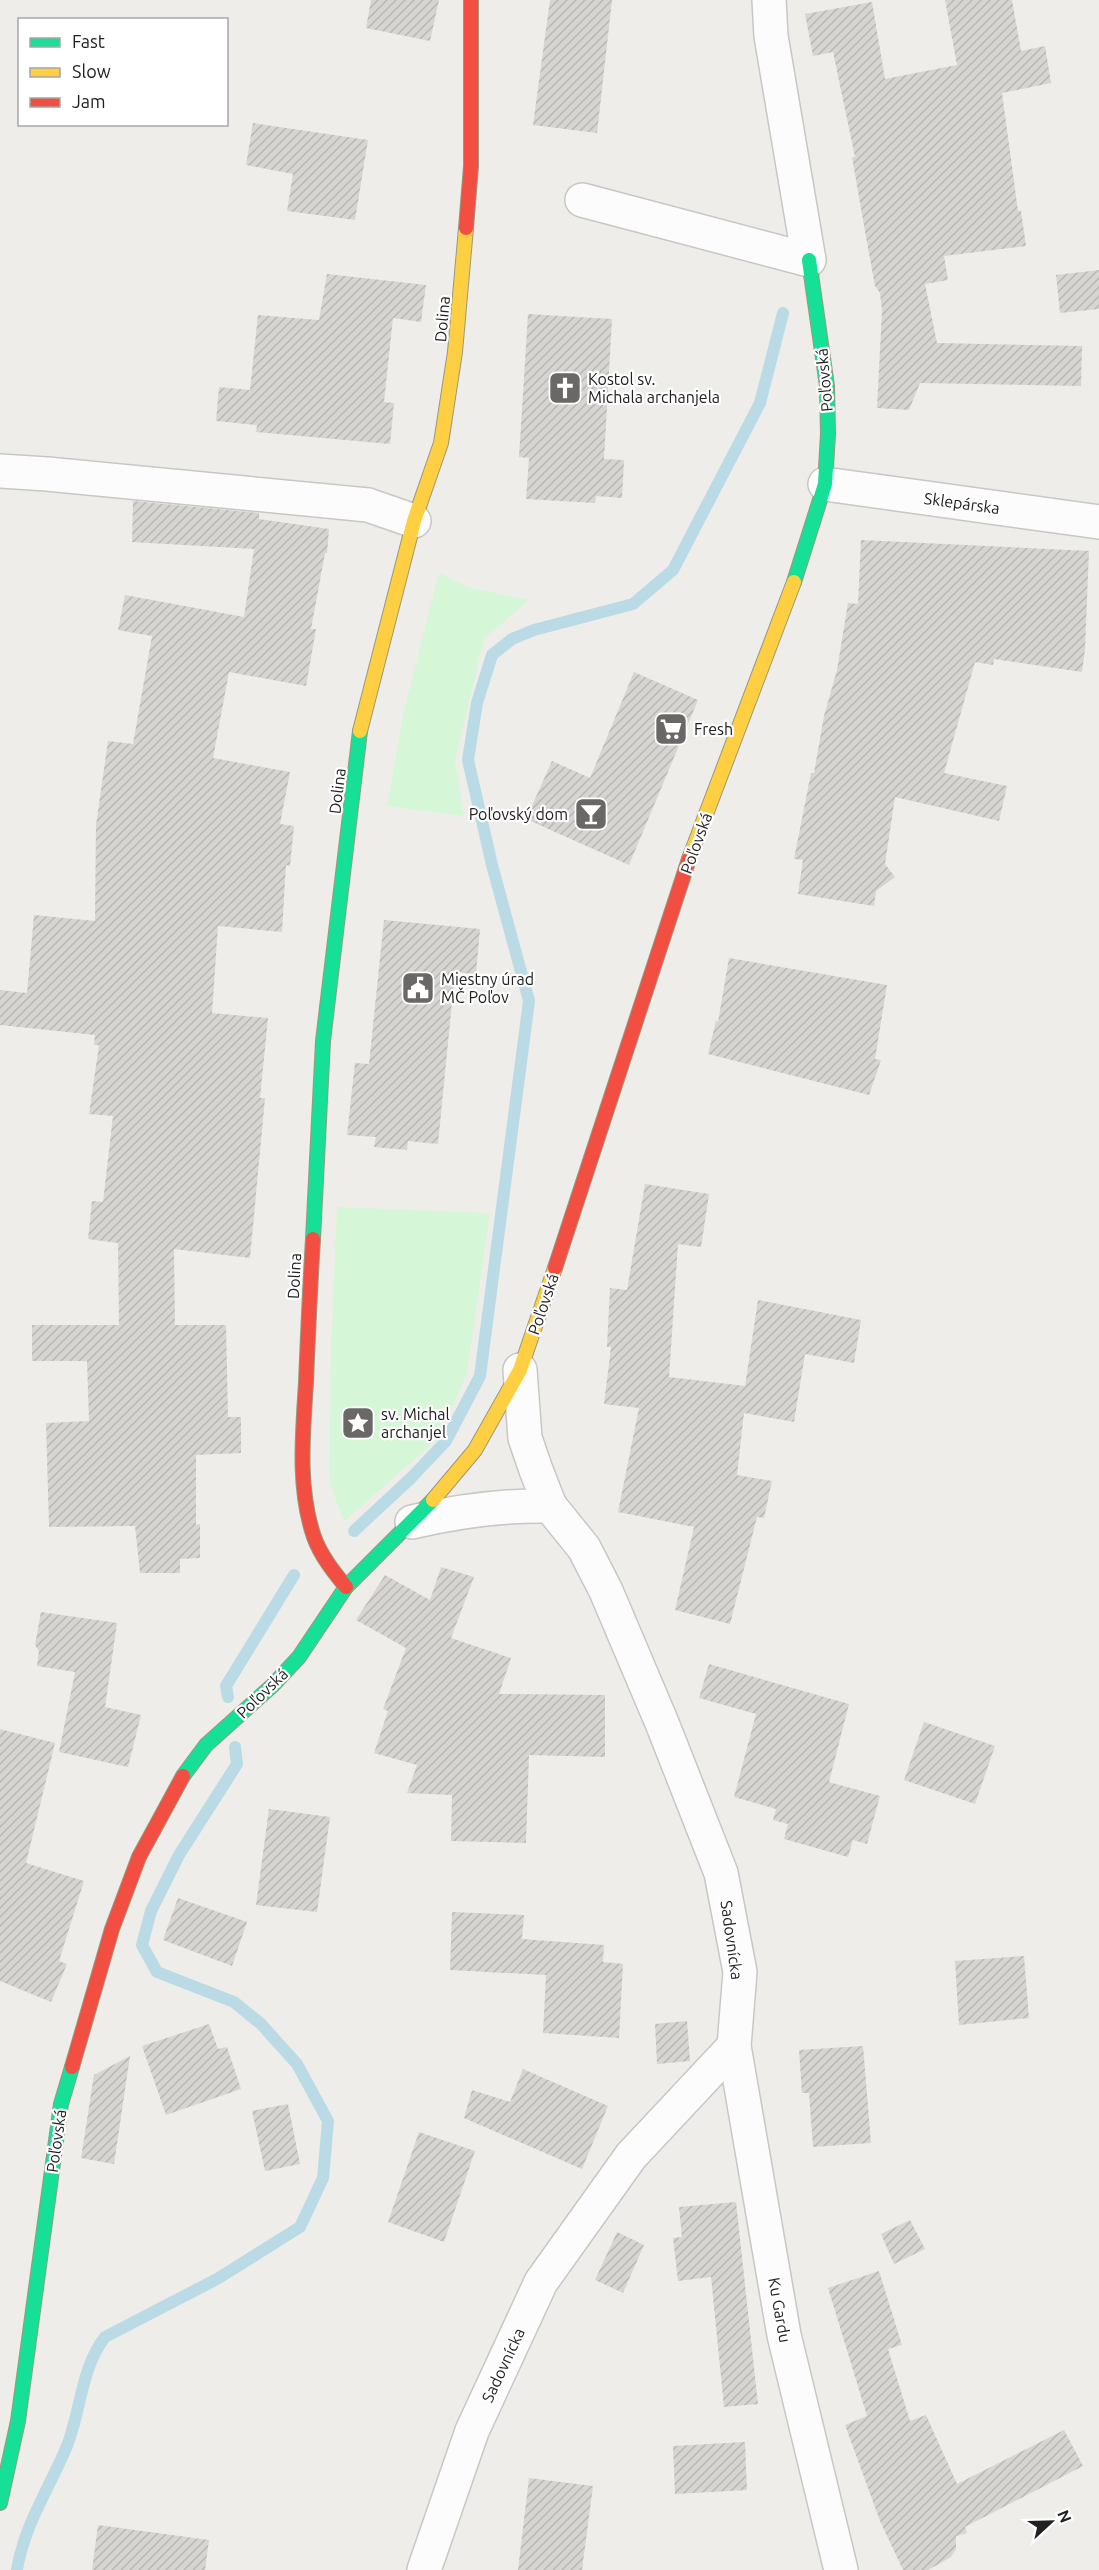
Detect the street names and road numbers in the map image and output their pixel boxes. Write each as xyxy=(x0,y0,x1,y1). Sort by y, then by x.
street label: Dolina xyxy=(431,295,453,343)
street label: Poľovská xyxy=(812,348,836,412)
street label: Sklepárska xyxy=(923,489,1001,517)
street label: Dolina xyxy=(325,767,349,815)
street label: Poľovská xyxy=(677,810,715,876)
street label: Dolina xyxy=(284,1253,304,1299)
street label: Poľovská xyxy=(524,1271,562,1337)
street label: Poľovská xyxy=(233,1664,291,1722)
street label: Sadovnícka xyxy=(718,1899,746,1981)
street label: Poľovská xyxy=(43,2108,69,2174)
street label: Ku Gardu xyxy=(765,2276,795,2344)
street label: Sadovnícka xyxy=(478,2325,528,2405)

